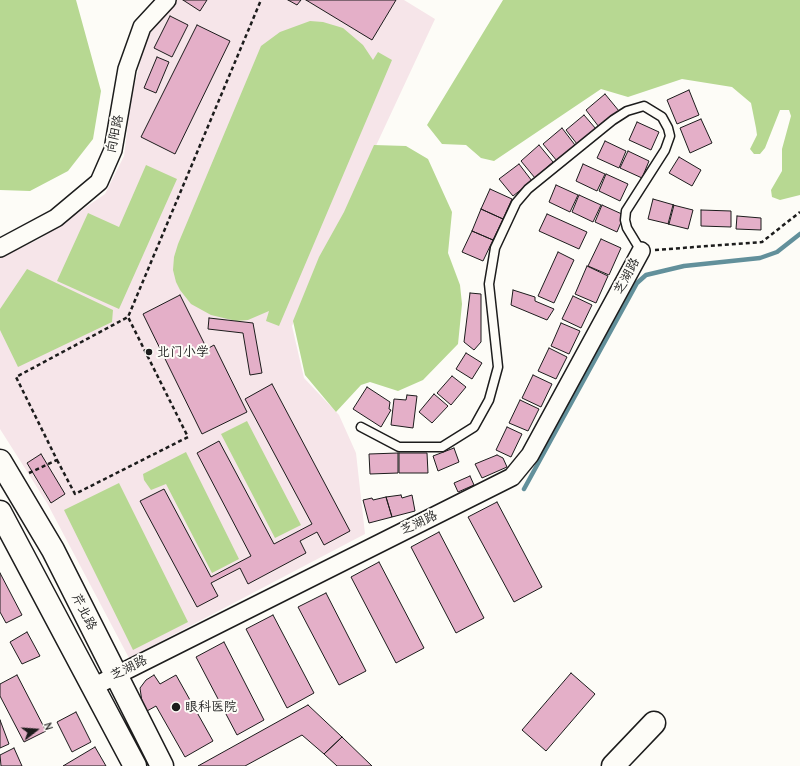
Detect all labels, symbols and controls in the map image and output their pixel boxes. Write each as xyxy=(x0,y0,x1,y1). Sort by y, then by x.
street label: 向阳路 xyxy=(103,113,127,155)
street label: 芝湖路 xyxy=(611,255,643,297)
place label: 北门小学 xyxy=(157,344,209,360)
marker: 北门小学 xyxy=(144,347,154,357)
street label: 芝湖路 xyxy=(398,507,440,539)
street label: 芹北路 xyxy=(68,591,100,633)
street label: 芝湖路 xyxy=(108,652,150,684)
place label: 眼科医院 xyxy=(185,699,237,715)
marker: 眼科医院 xyxy=(170,701,182,713)
north arrow xyxy=(16,710,56,750)
text: N xyxy=(41,721,55,732)

